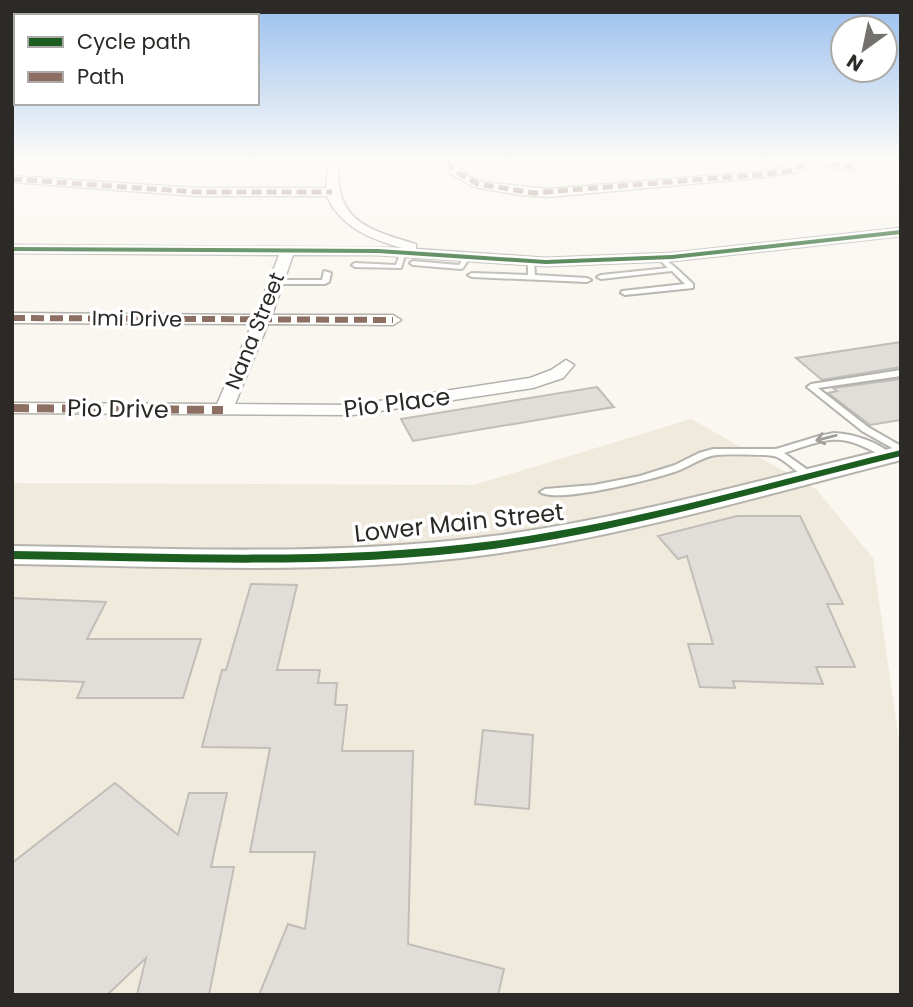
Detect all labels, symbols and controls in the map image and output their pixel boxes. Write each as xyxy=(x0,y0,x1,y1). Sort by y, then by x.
legend xyxy=(14,14,259,105)
north arrow xyxy=(829,14,899,84)
text: Cycle path xyxy=(77,27,191,56)
text: N xyxy=(842,48,868,78)
text: Path xyxy=(77,62,124,91)
street label: Nana Street xyxy=(218,268,291,394)
street label: Imi Drive xyxy=(92,303,182,334)
street label: Pio Place xyxy=(342,380,452,425)
street label: Pio Drive xyxy=(67,391,169,426)
one-way arrow xyxy=(815,432,838,445)
street label: Lower Main Street xyxy=(353,495,565,550)

